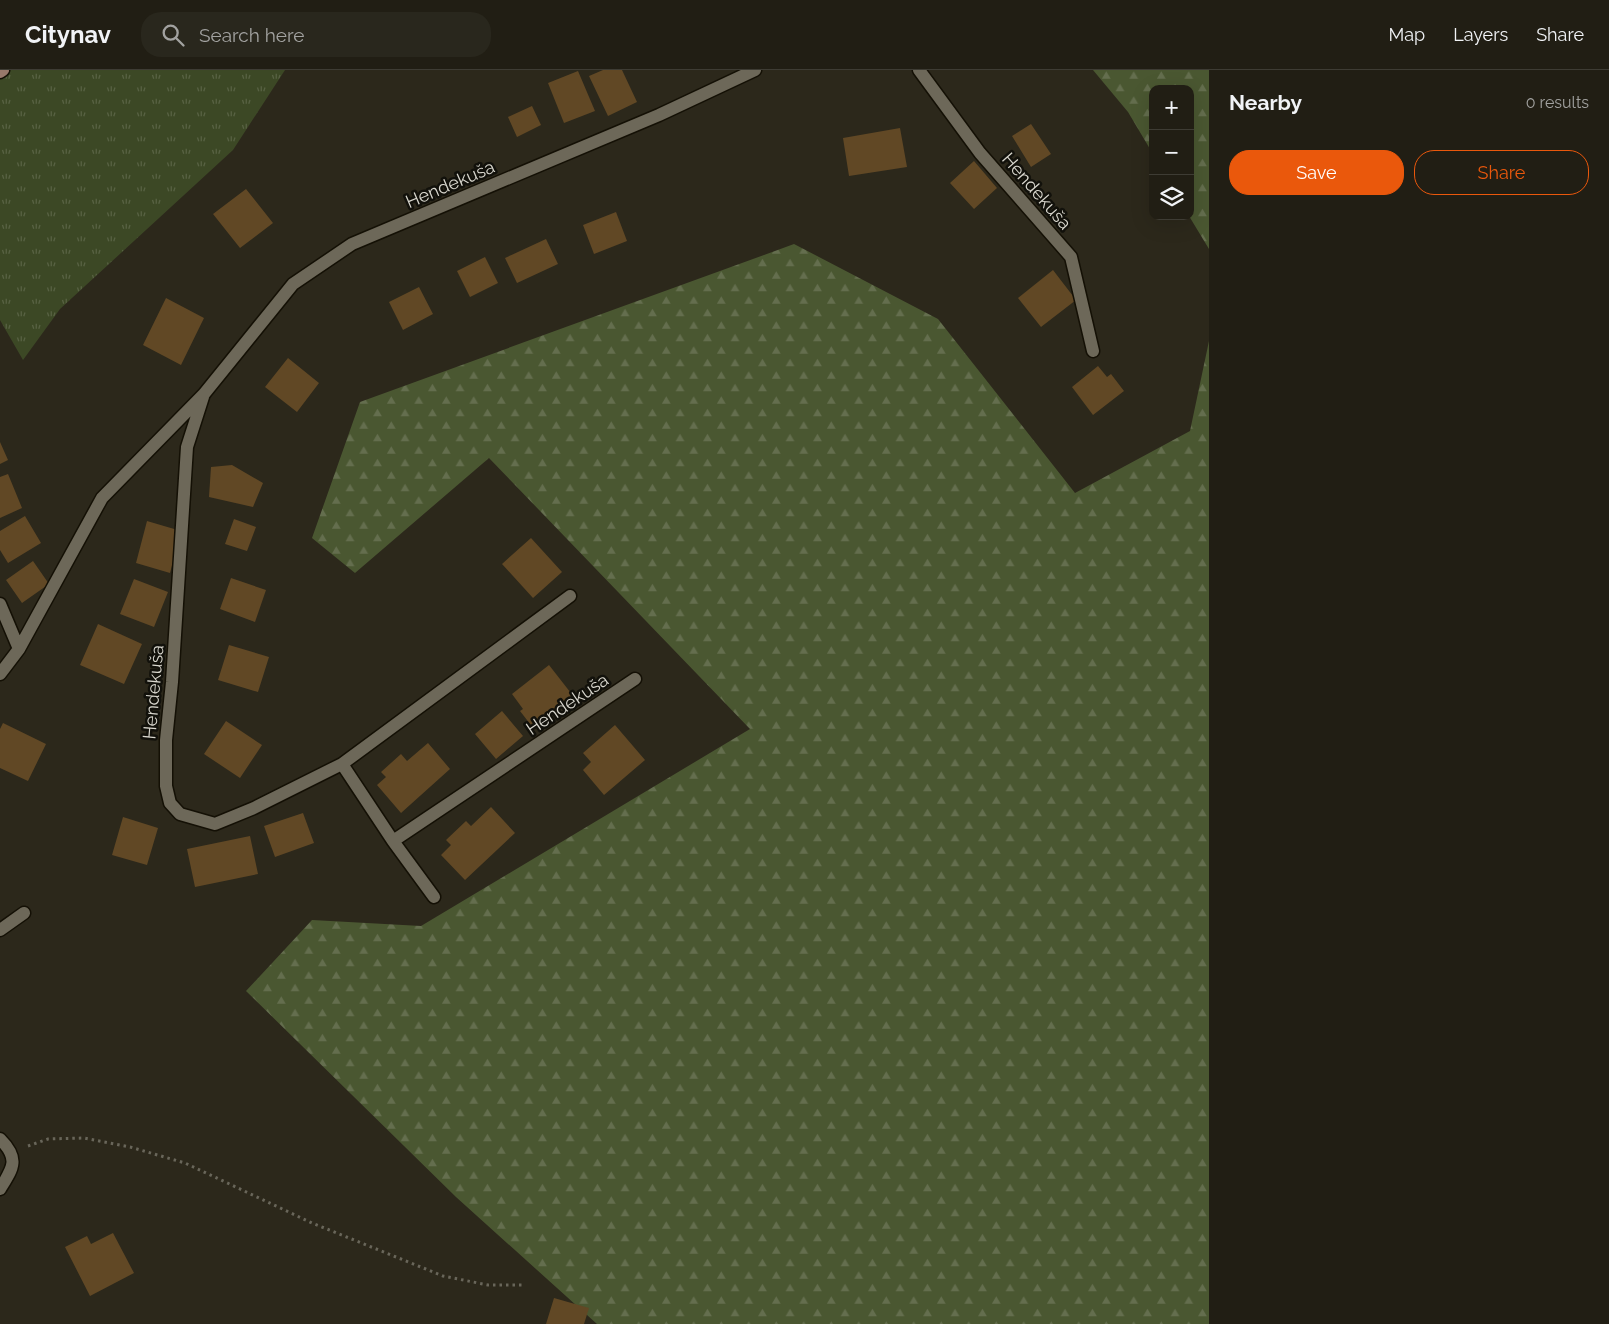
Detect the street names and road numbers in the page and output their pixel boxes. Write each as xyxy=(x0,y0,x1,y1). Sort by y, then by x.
street label: Hendekuša xyxy=(998,148,1076,234)
street label: Hendekuša xyxy=(402,156,498,212)
street label: Hendekuša xyxy=(138,644,168,740)
street label: Hendekuša xyxy=(522,669,612,739)

